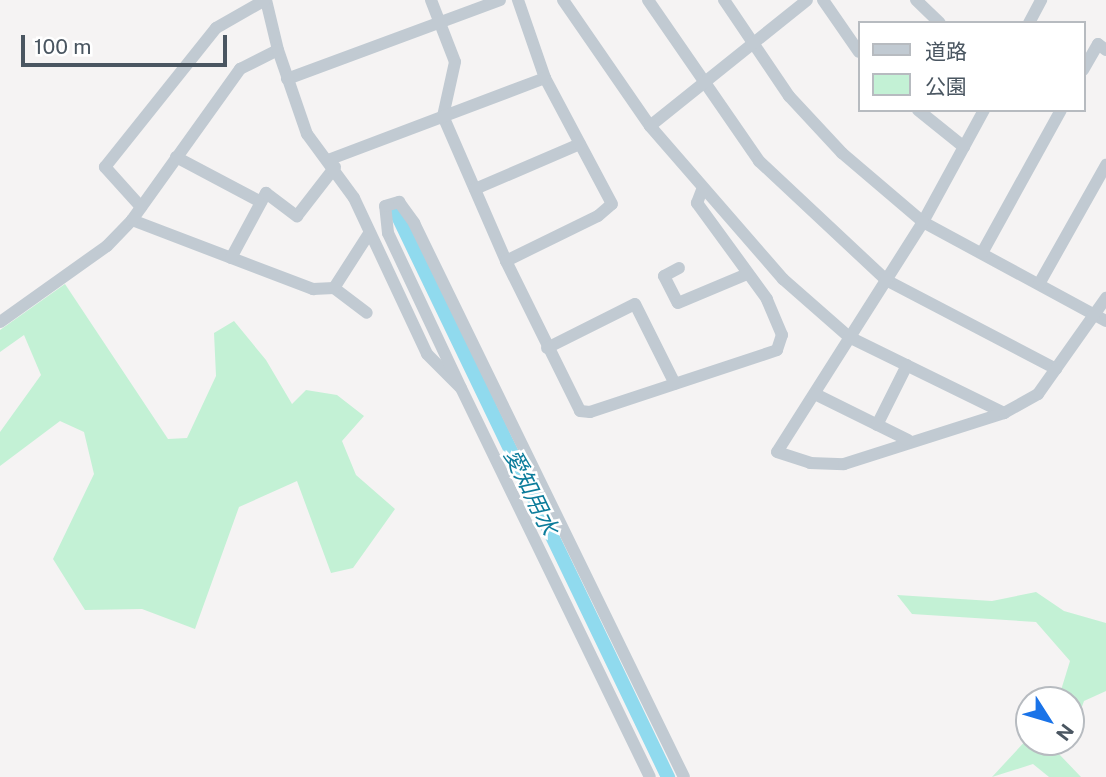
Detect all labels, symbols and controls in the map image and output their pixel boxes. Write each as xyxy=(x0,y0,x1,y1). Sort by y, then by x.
scale bar xyxy=(24,21,231,65)
legend xyxy=(858,21,1085,112)
text: 100 m xyxy=(34,34,91,59)
text: 道路 xyxy=(925,39,967,64)
text: 公園 xyxy=(925,74,967,99)
water label: 愛知用水 xyxy=(498,445,564,539)
north arrow xyxy=(1015,686,1085,756)
text: N xyxy=(1052,720,1078,745)

